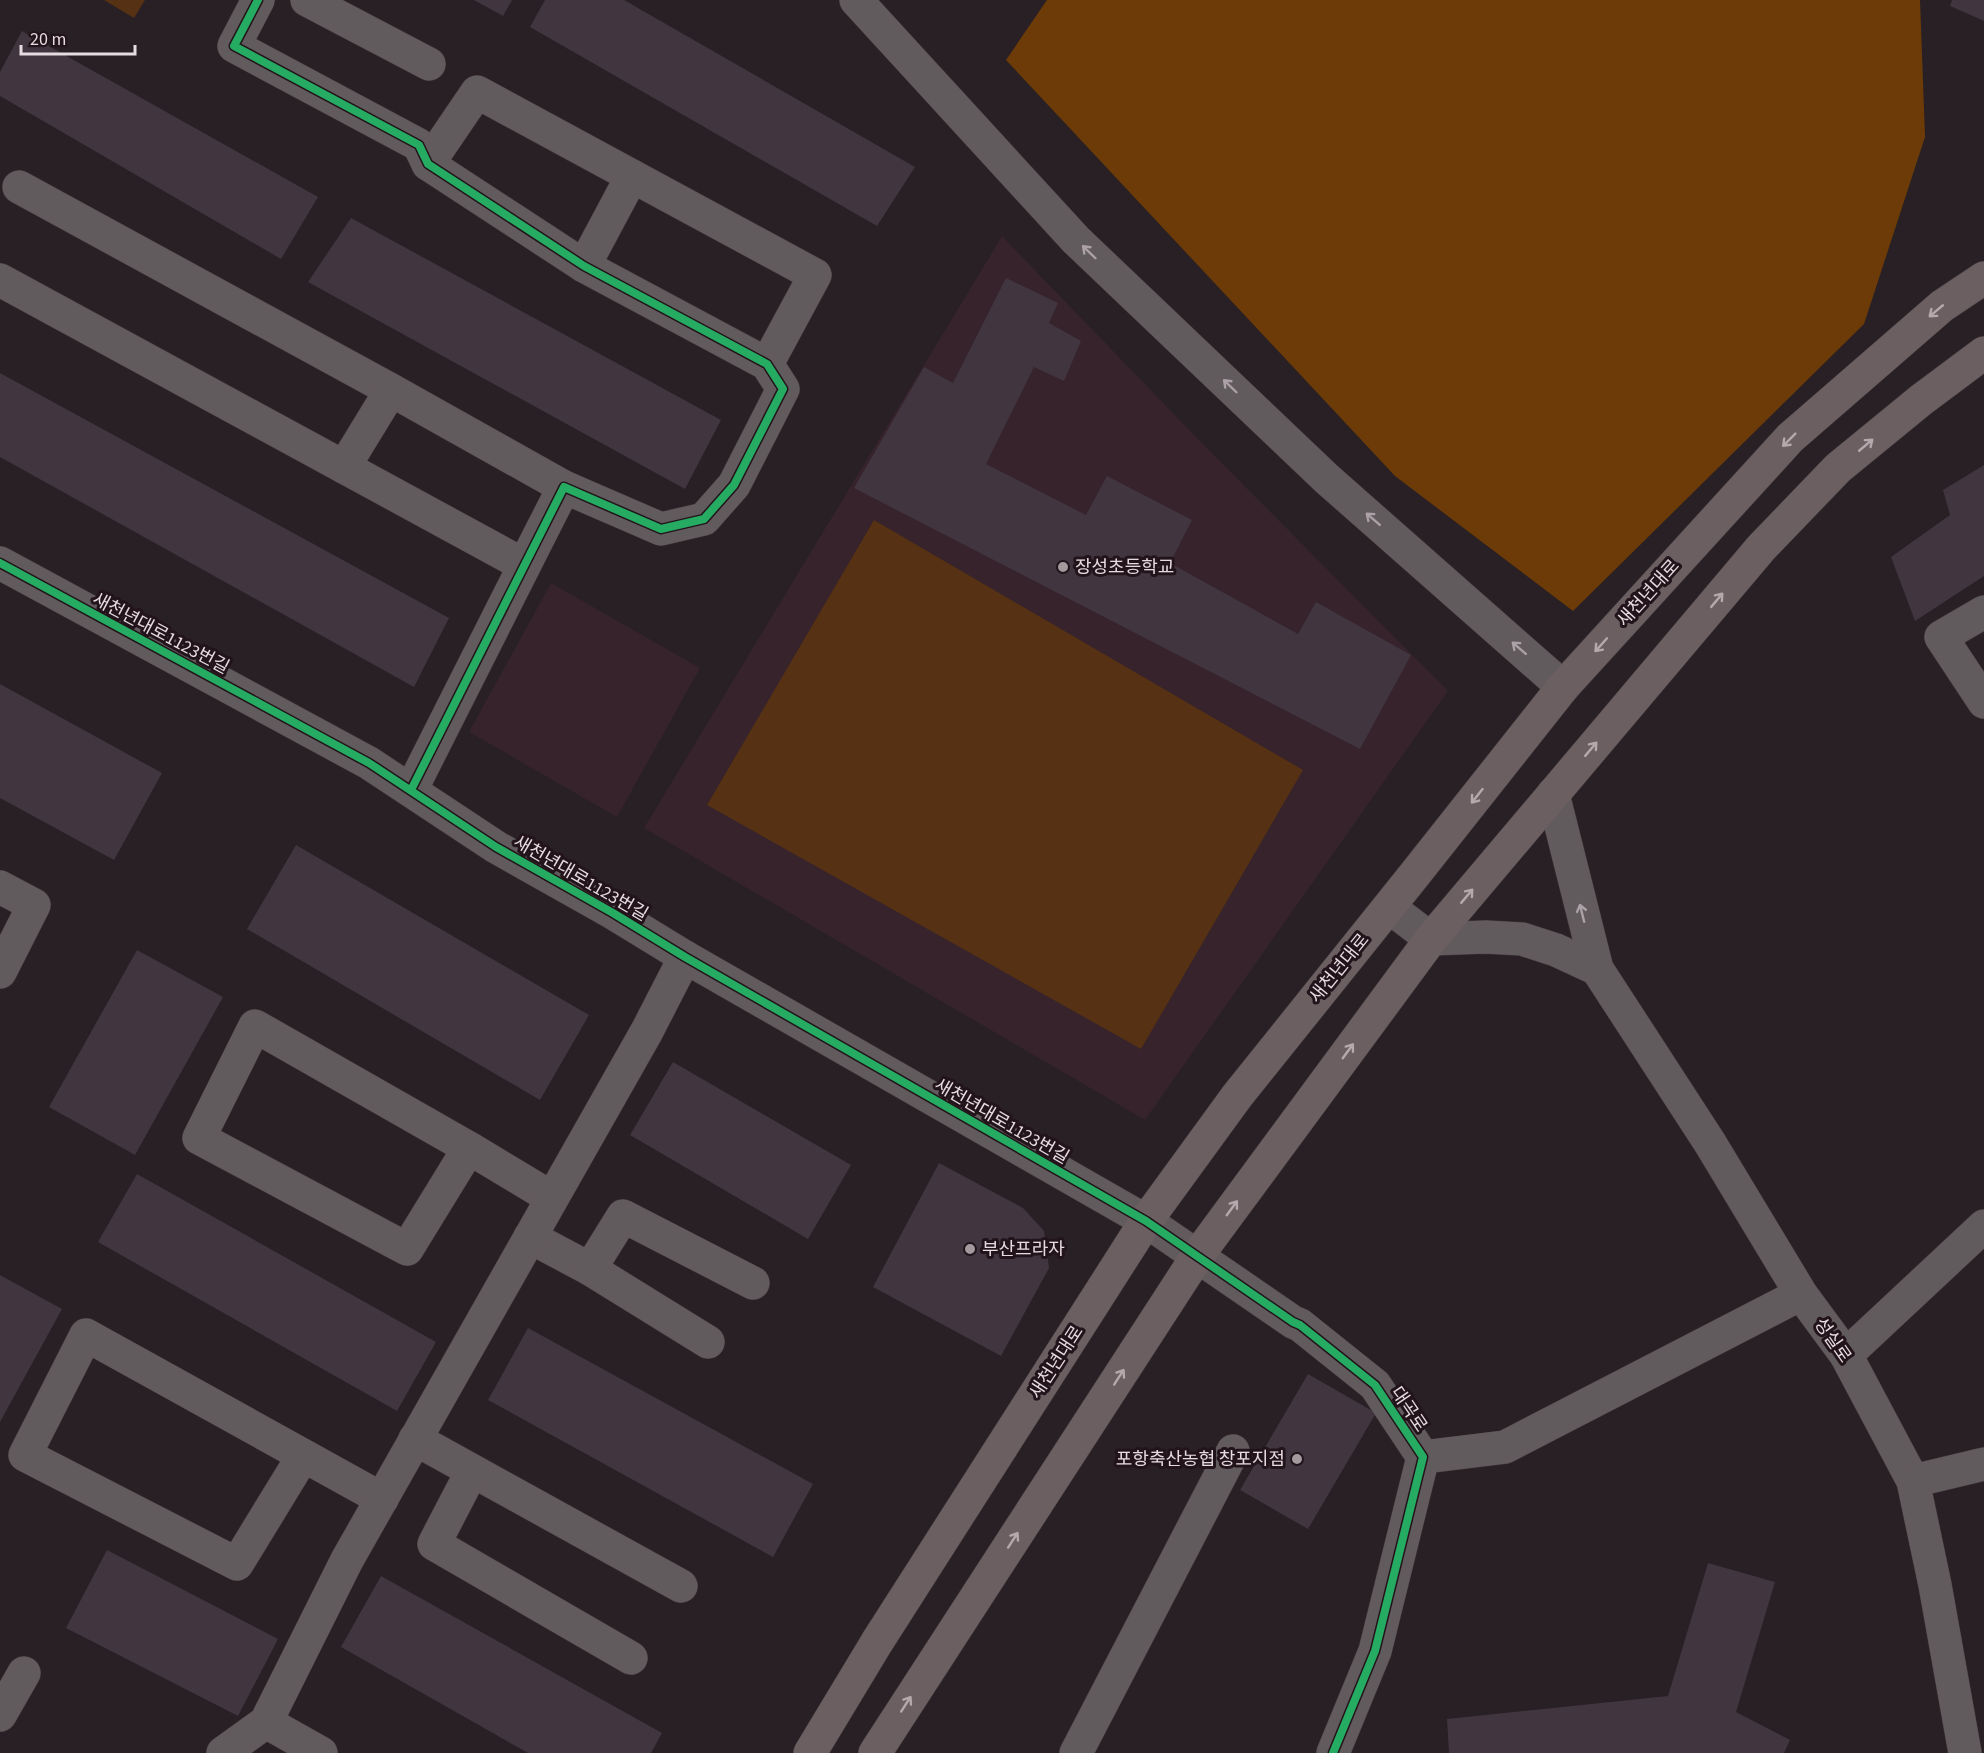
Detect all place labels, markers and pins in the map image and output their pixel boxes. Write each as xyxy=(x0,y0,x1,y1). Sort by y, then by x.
place label: 장성초등학교 xyxy=(1075,555,1174,580)
marker: 장성초등학교 xyxy=(1056,560,1070,574)
place label: 부산프라자 xyxy=(982,1237,1065,1262)
marker: 부산프라자 xyxy=(963,1242,977,1256)
place label: 포항축산농협 창포지점 xyxy=(1116,1447,1285,1472)
marker: 포항축산농협 창포지점 xyxy=(1290,1452,1304,1466)

